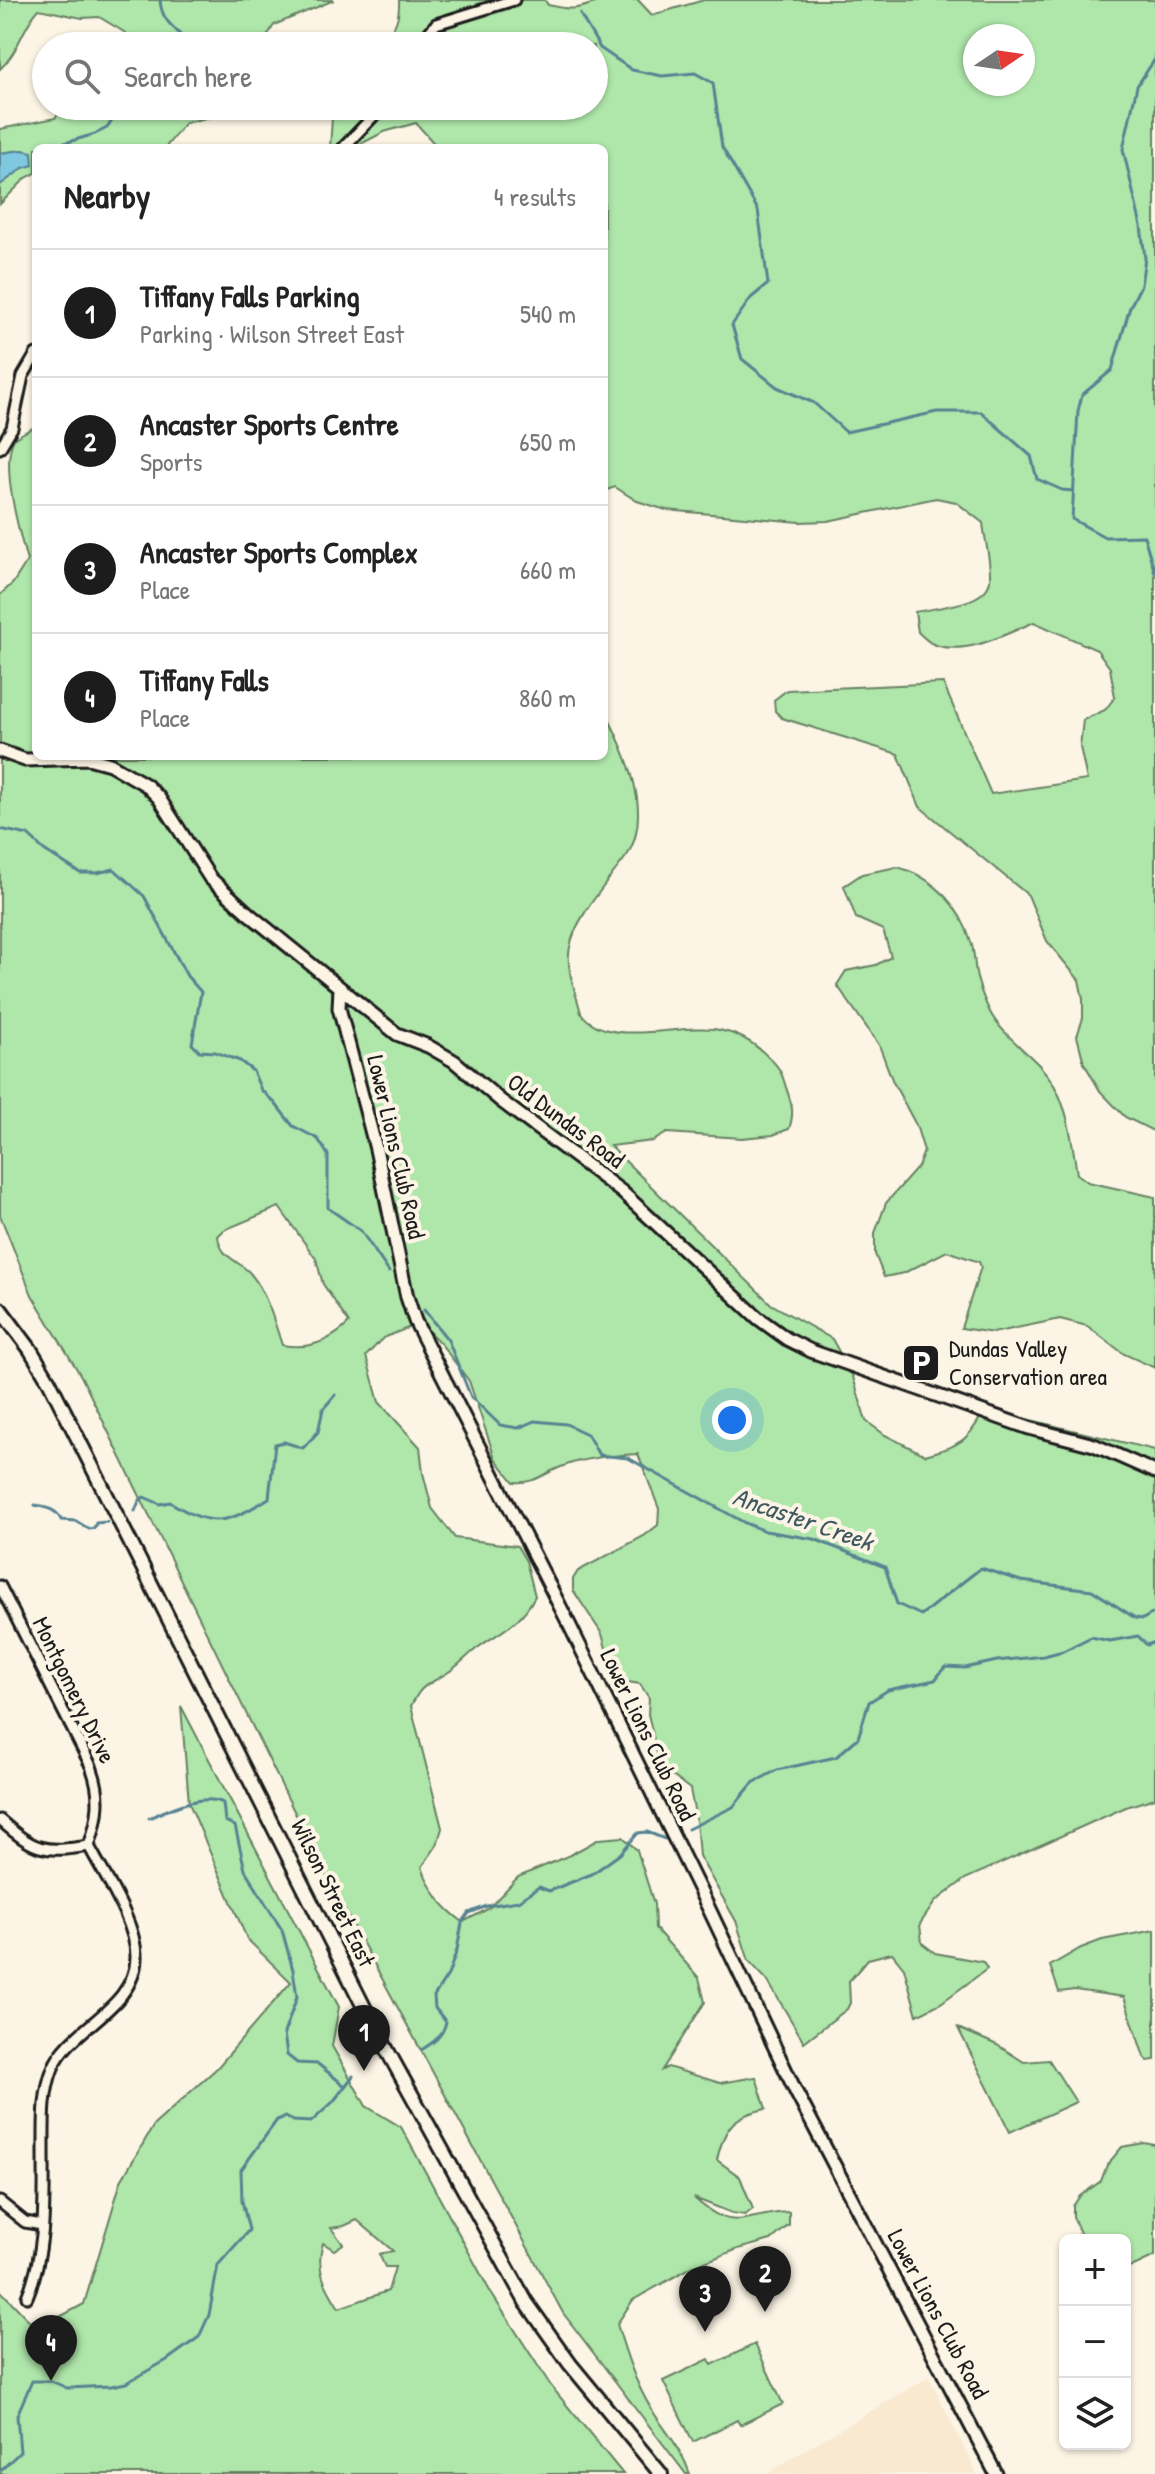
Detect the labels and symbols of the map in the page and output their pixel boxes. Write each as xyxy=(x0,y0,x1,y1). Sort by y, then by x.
north arrow xyxy=(963,24,1035,96)
street label: Lower Lions Club Road xyxy=(360,1052,434,1242)
street label: Old Dundas Road xyxy=(501,1065,632,1175)
place label: Dundas Valley Conservation area xyxy=(949,1332,1107,1392)
parking icon: Dundas Valley Conservation area xyxy=(900,1342,942,1384)
your location xyxy=(712,1400,752,1440)
water label: Ancaster Creek xyxy=(729,1478,880,1560)
street label: Montgomery Drive xyxy=(26,1611,124,1769)
street label: Lower Lions Club Road xyxy=(593,1643,704,1826)
street label: Wilson Street East xyxy=(284,1813,384,1972)
pin: 1 xyxy=(338,2005,390,2071)
street label: Lower Lions Club Road xyxy=(881,2223,997,2404)
pin: 2 xyxy=(739,2246,791,2312)
pin: 3 xyxy=(679,2266,731,2332)
pin: 4 xyxy=(25,2315,77,2381)

